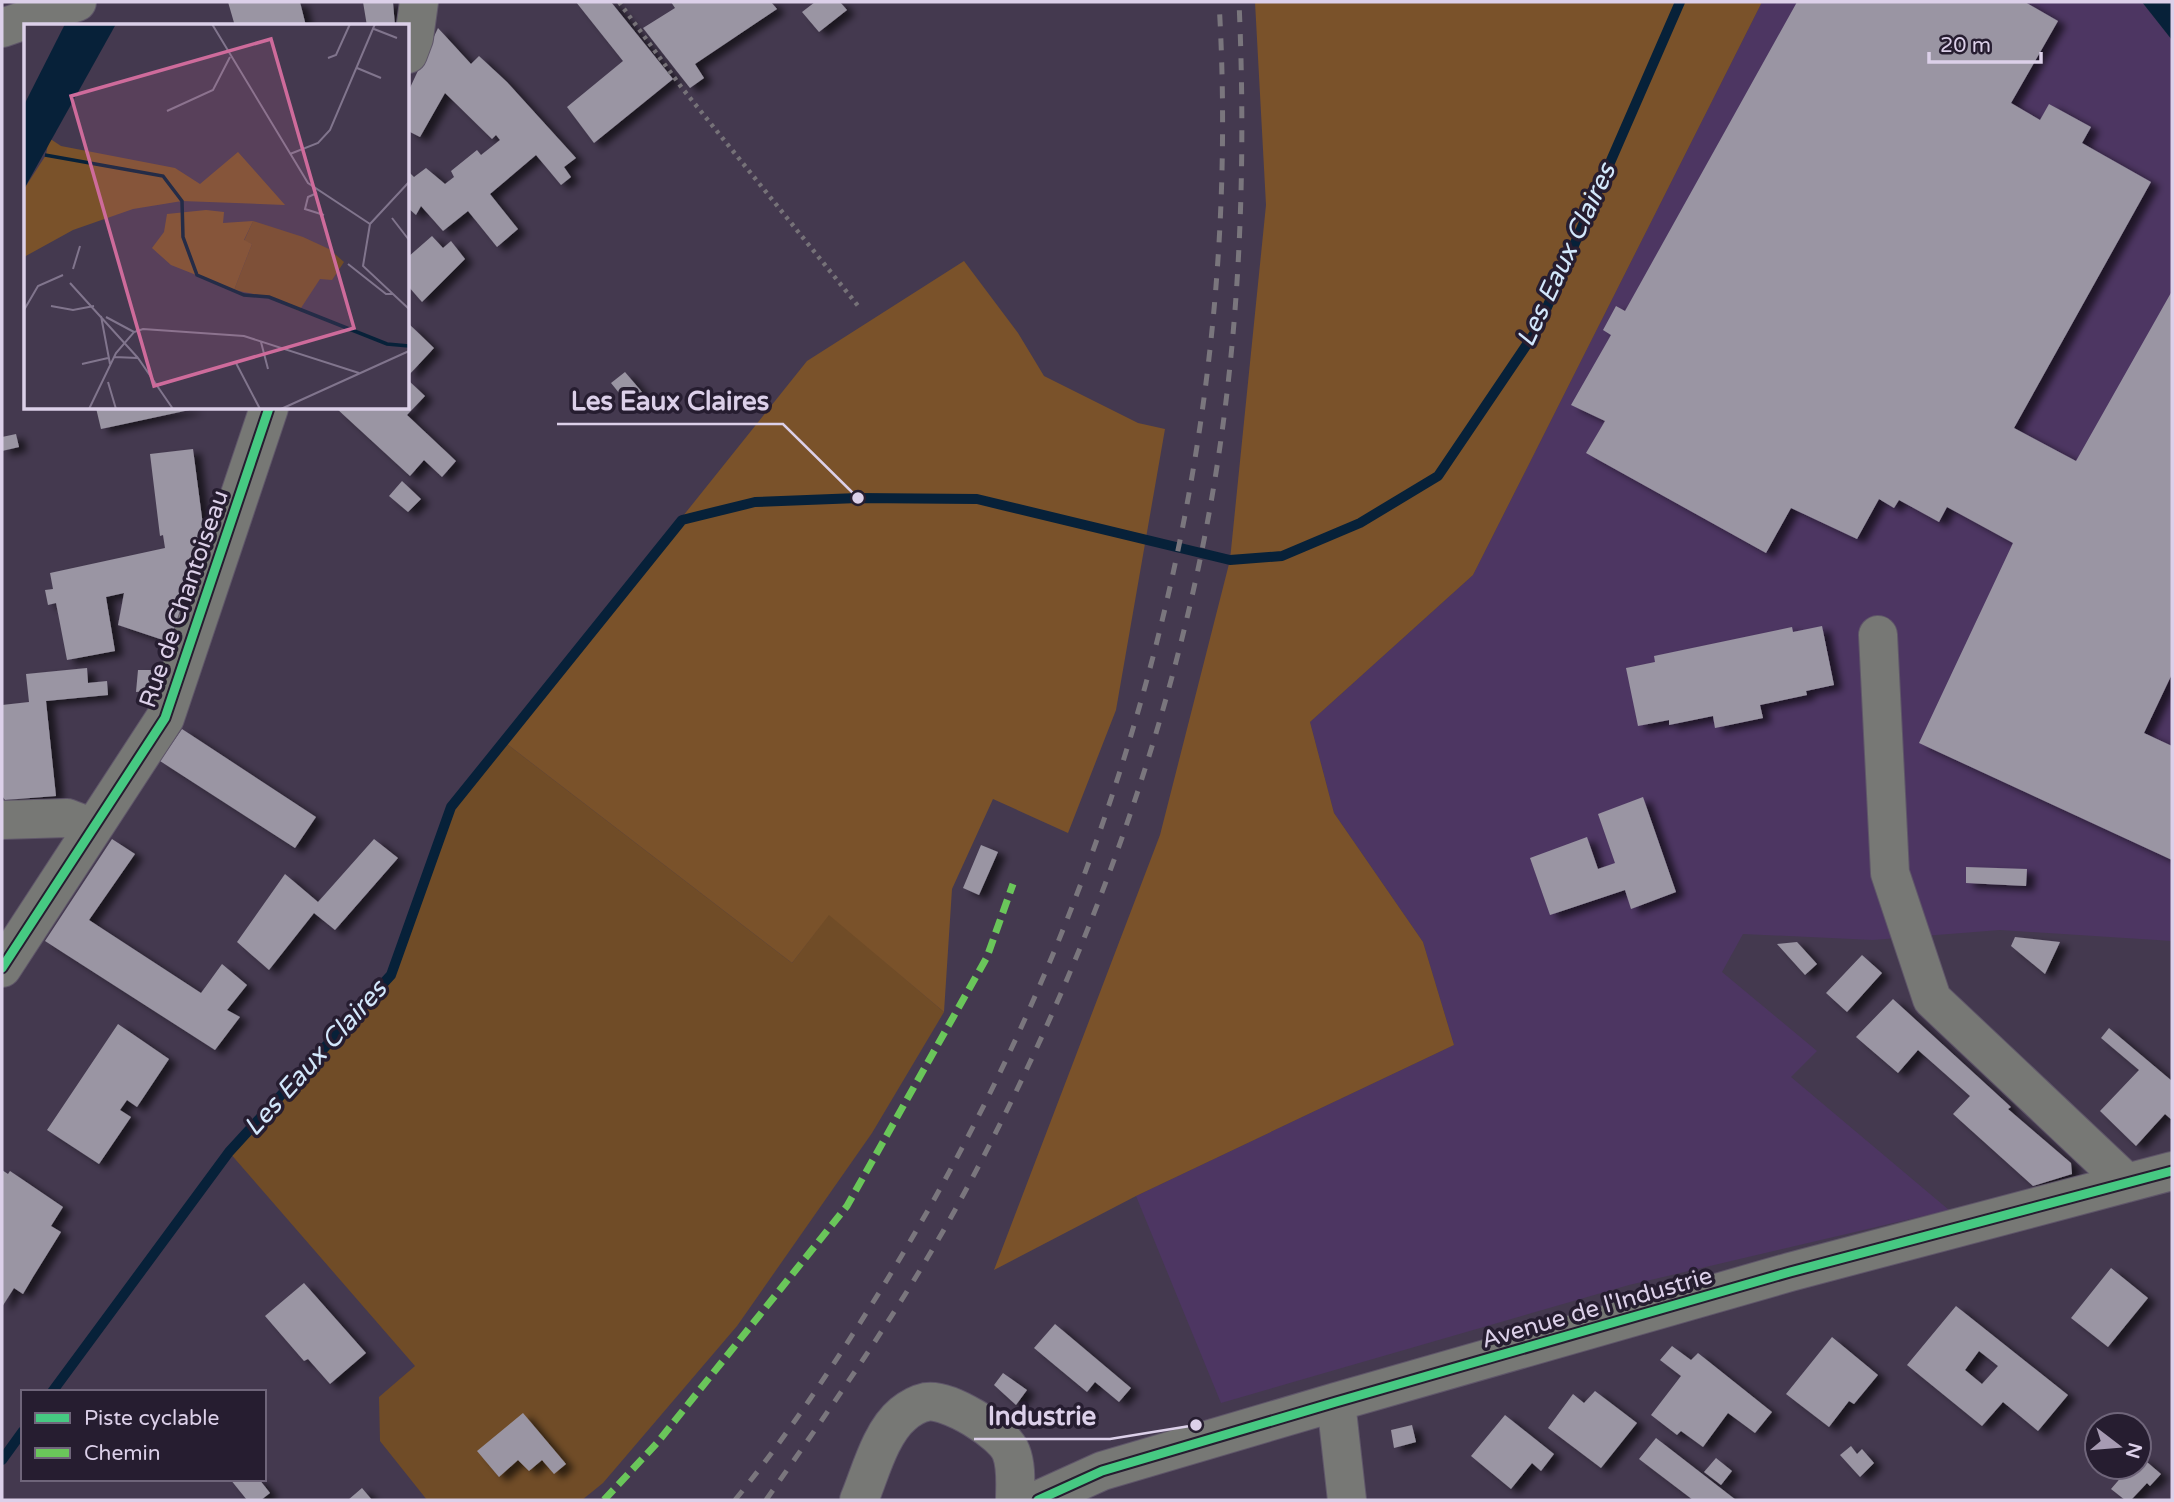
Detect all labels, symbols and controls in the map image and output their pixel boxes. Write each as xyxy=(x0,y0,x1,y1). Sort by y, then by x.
scale bar xyxy=(1929,21,2041,65)
inset map xyxy=(24,24,410,410)
text: 20 m xyxy=(1940,33,1991,58)
water label: Les Eaux Claires xyxy=(1510,157,1623,352)
callout: Les Eaux Claires xyxy=(557,377,783,424)
text: Les Eaux Claires xyxy=(571,386,769,417)
street label: Rue de Chantoiseau xyxy=(133,486,235,712)
water label: Les Eaux Claires xyxy=(237,973,394,1142)
street label: Avenue de l'Industrie xyxy=(1478,1261,1716,1355)
legend xyxy=(21,1390,266,1481)
callout: Industrie xyxy=(974,1392,1110,1439)
text: Industrie xyxy=(988,1401,1097,1432)
text: Piste cyclable xyxy=(84,1406,219,1431)
north arrow xyxy=(2083,1411,2153,1481)
text: N xyxy=(2121,1440,2146,1461)
text: Chemin xyxy=(84,1441,161,1466)

